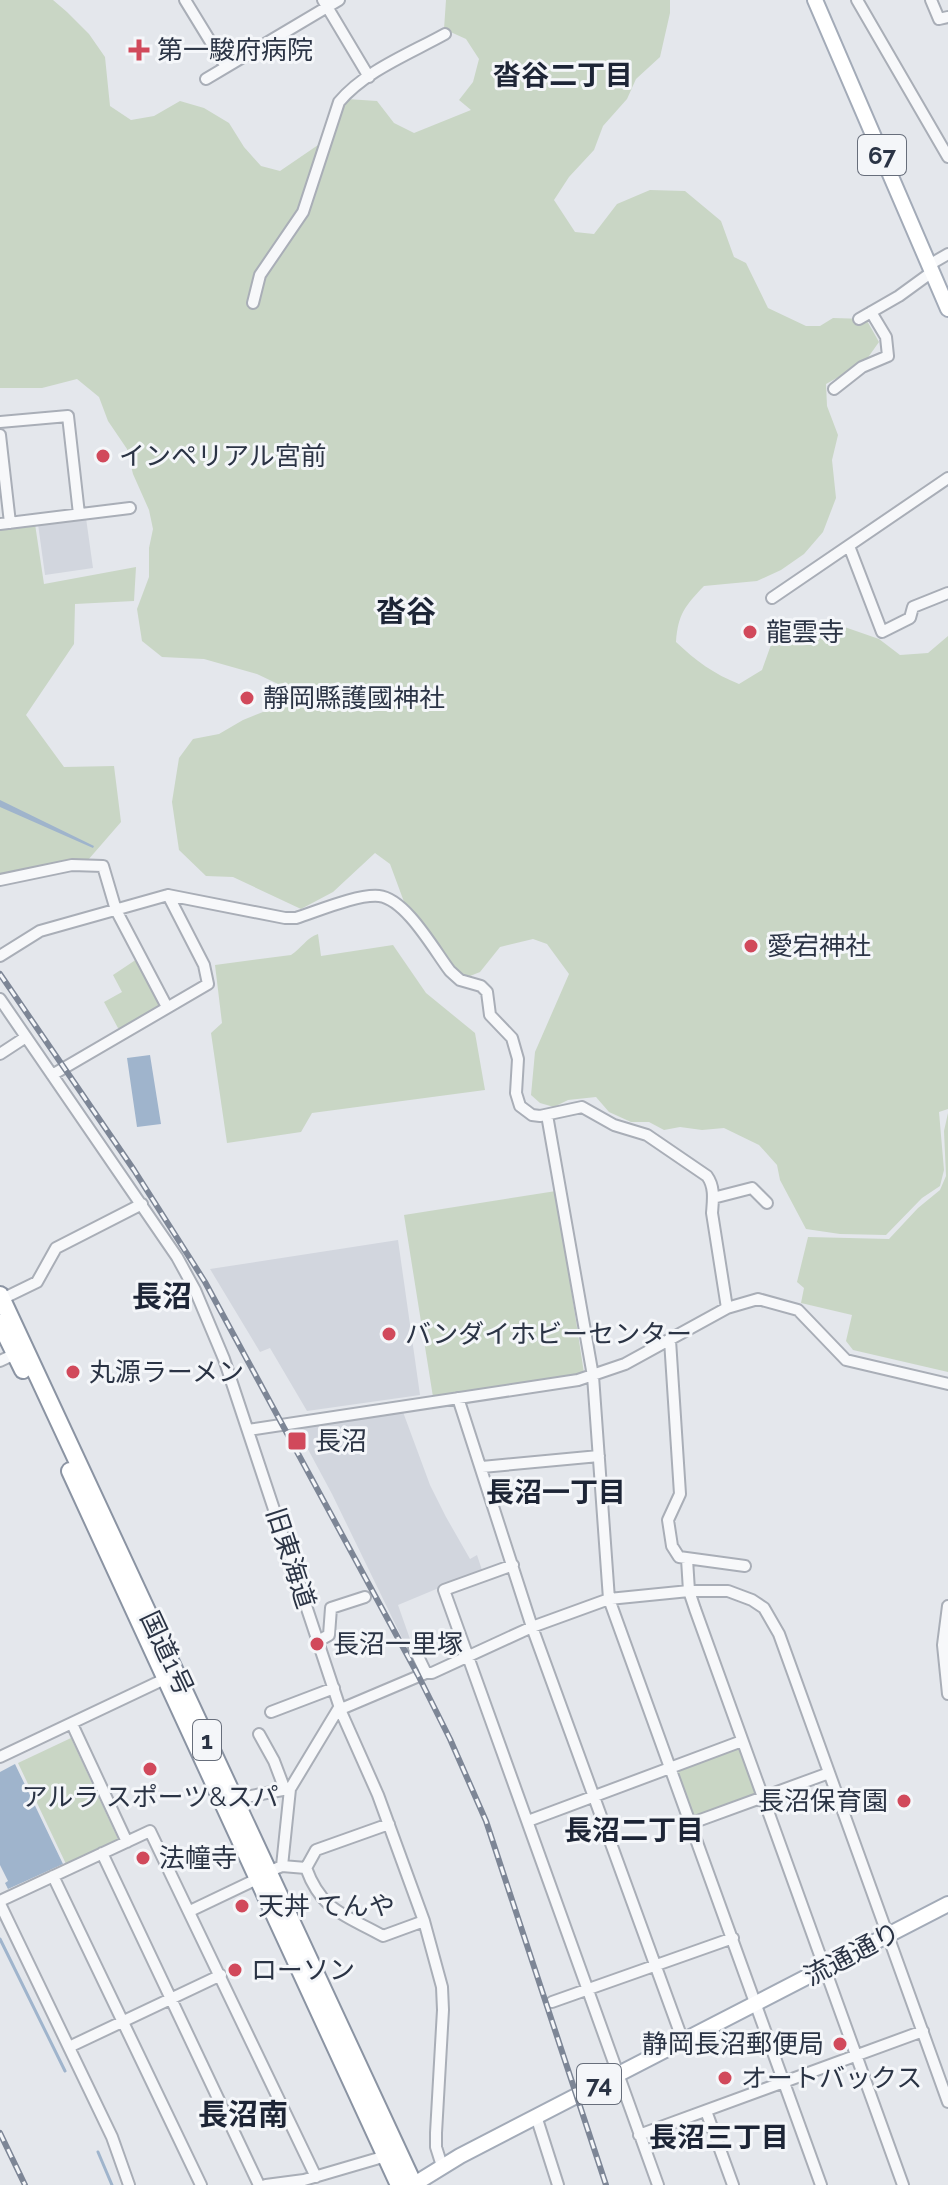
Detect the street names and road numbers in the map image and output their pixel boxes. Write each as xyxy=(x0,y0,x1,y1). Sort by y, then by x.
road number: 67 xyxy=(858,135,906,175)
street label: 旧東海道 xyxy=(261,1504,321,1612)
street label: 国道1号 xyxy=(135,1606,199,1700)
road number: 1 xyxy=(193,1720,221,1760)
street label: 流通通り xyxy=(799,1916,905,1992)
road number: 74 xyxy=(577,2064,621,2104)

